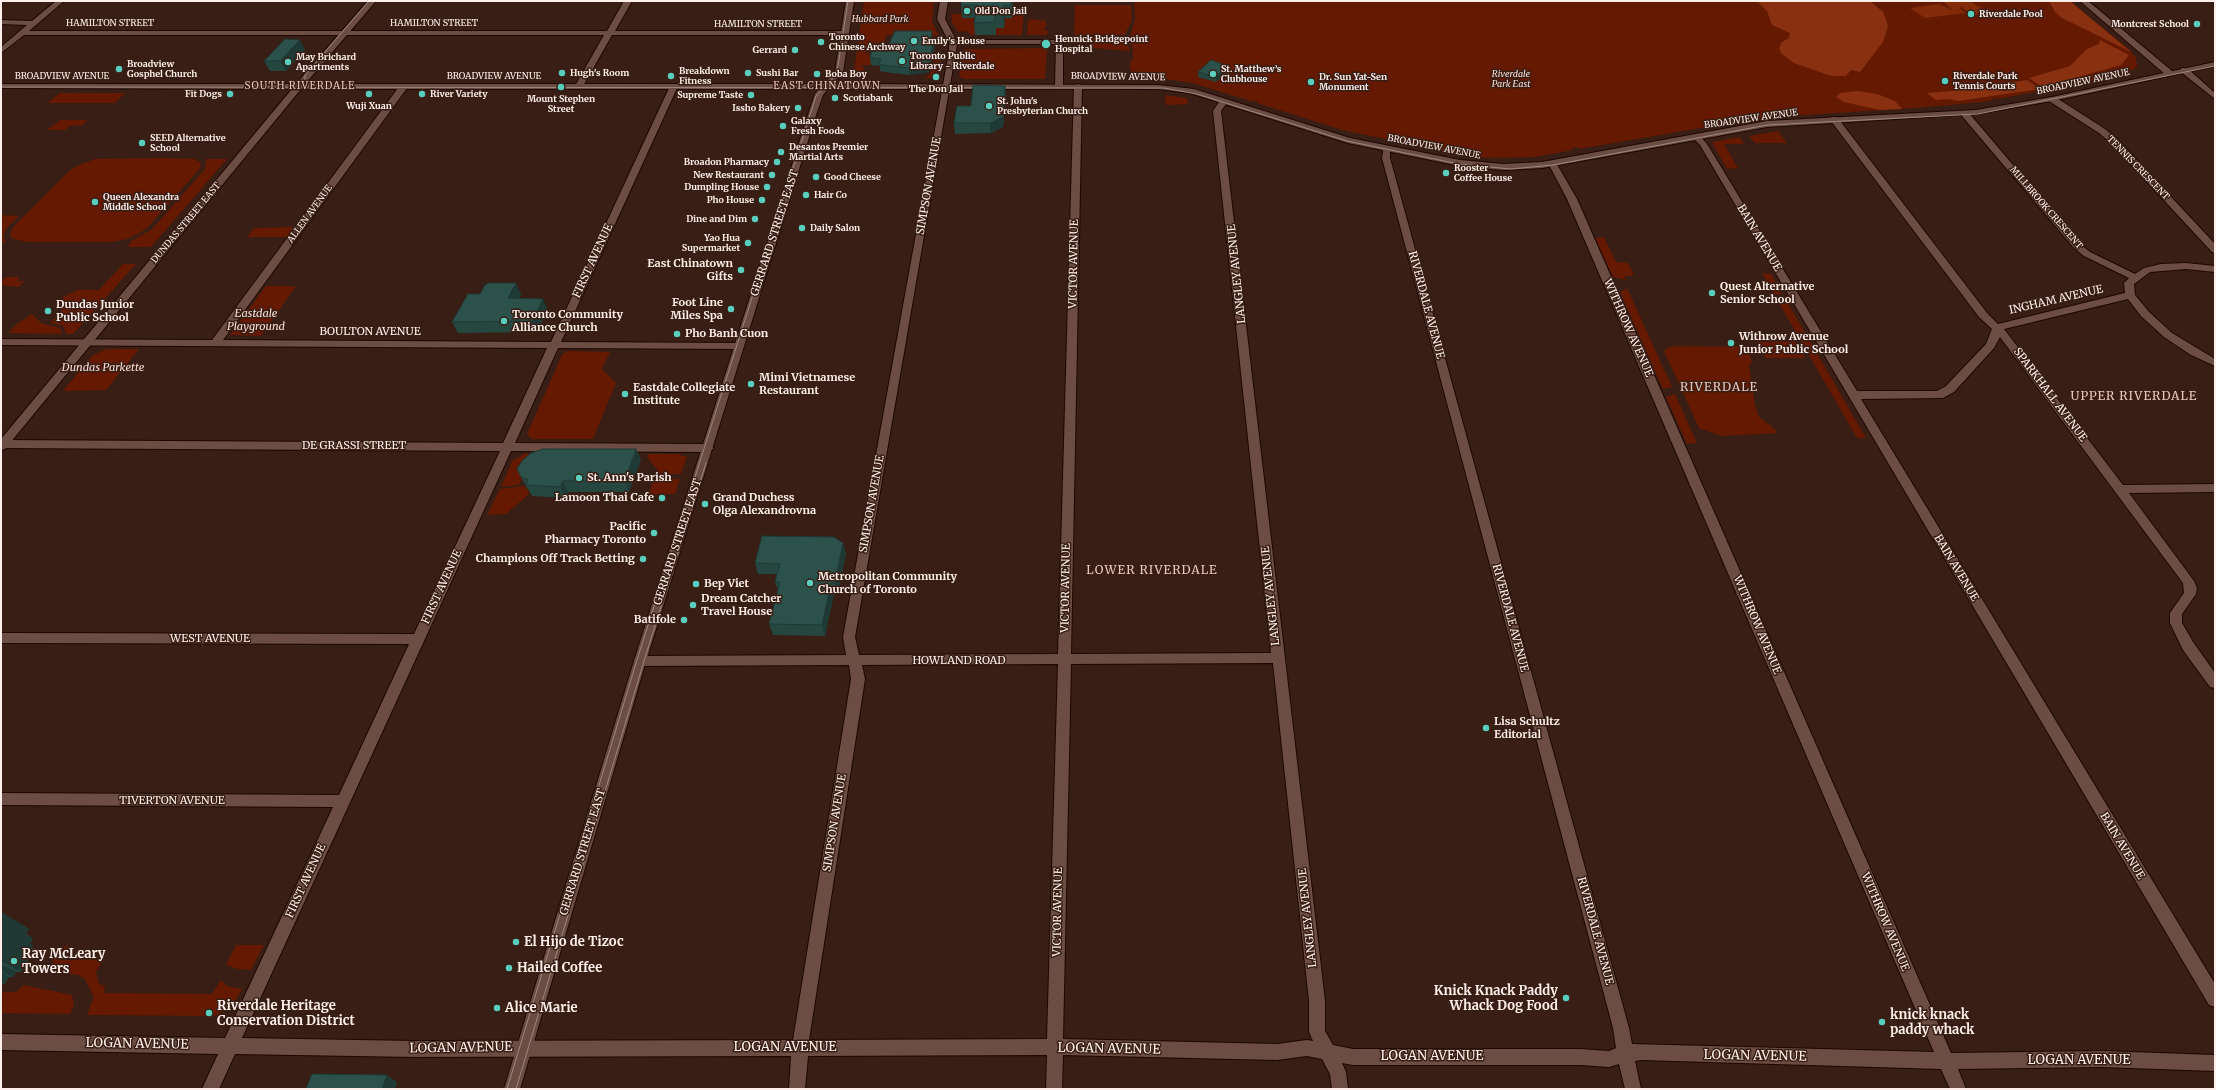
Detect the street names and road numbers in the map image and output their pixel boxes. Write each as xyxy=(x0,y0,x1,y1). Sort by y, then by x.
street label: HAMILTON STREET xyxy=(66,18,154,28)
street label: HAMILTON STREET xyxy=(390,18,478,28)
street label: HAMILTON STREET xyxy=(714,19,802,29)
street label: BROADVIEW AVENUE xyxy=(2036,67,2130,97)
street label: BROADVIEW AVENUE xyxy=(15,71,109,81)
street label: BROADVIEW AVENUE xyxy=(447,71,541,81)
street label: BROADVIEW AVENUE xyxy=(1071,71,1165,83)
street label: BROADVIEW AVENUE xyxy=(1703,107,1799,131)
street label: BROADVIEW AVENUE xyxy=(1387,133,1481,161)
street label: TENNIS CRESCENT xyxy=(2105,134,2171,202)
street label: SIMPSON AVENUE xyxy=(914,136,944,236)
street label: MILLBROOK CRESCENT xyxy=(2007,165,2085,251)
street label: GERRARD STREET EAST xyxy=(748,168,802,298)
street label: DUNDAS STREET EAST xyxy=(149,180,223,266)
street label: ALLEN AVENUE xyxy=(285,183,335,245)
street label: BAIN AVENUE xyxy=(1734,202,1784,274)
street label: VICTOR AVENUE xyxy=(1067,219,1081,309)
street label: FIRST AVENUE xyxy=(570,222,616,300)
street label: LANGLEY AVENUE xyxy=(1225,224,1249,324)
street label: RIVERDALE AVENUE xyxy=(1405,250,1447,360)
street label: WITHROW AVENUE xyxy=(1600,277,1656,379)
street label: INGHAM AVENUE xyxy=(2008,283,2104,317)
street label: BOULTON AVENUE xyxy=(319,325,421,339)
street label: SPARKHALL AVENUE xyxy=(2010,346,2090,444)
street label: DE GRASSI STREET xyxy=(302,439,406,453)
street label: SIMPSON AVENUE xyxy=(857,454,887,554)
street label: GERRARD STREET EAST xyxy=(651,477,705,607)
street label: BAIN AVENUE xyxy=(1931,532,1981,604)
street label: VICTOR AVENUE xyxy=(1059,543,1073,633)
street label: LANGLEY AVENUE xyxy=(1259,546,1283,646)
street label: FIRST AVENUE xyxy=(419,548,465,626)
street label: RIVERDALE AVENUE xyxy=(1489,563,1531,673)
street label: WITHROW AVENUE xyxy=(1730,574,1784,676)
street label: WEST AVENUE xyxy=(170,632,250,646)
street label: HOWLAND ROAD xyxy=(912,654,1006,668)
street label: SIMPSON AVENUE xyxy=(821,773,849,873)
street label: GERRARD STREET EAST xyxy=(557,787,609,917)
street label: TIVERTON AVENUE xyxy=(119,794,225,808)
street label: BAIN AVENUE xyxy=(2097,810,2147,882)
street label: FIRST AVENUE xyxy=(283,842,329,920)
street label: VICTOR AVENUE xyxy=(1051,867,1065,957)
street label: LANGLEY AVENUE xyxy=(1296,868,1320,968)
street label: WITHROW AVENUE xyxy=(1858,871,1912,973)
street label: RIVERDALE AVENUE xyxy=(1574,876,1616,986)
street label: LOGAN AVENUE xyxy=(85,1035,189,1053)
street label: LOGAN AVENUE xyxy=(409,1039,513,1057)
street label: LOGAN AVENUE xyxy=(733,1039,837,1055)
street label: LOGAN AVENUE xyxy=(1057,1040,1161,1058)
street label: LOGAN AVENUE xyxy=(1703,1047,1807,1065)
street label: LOGAN AVENUE xyxy=(1380,1048,1484,1064)
street label: LOGAN AVENUE xyxy=(2027,1052,2131,1068)

